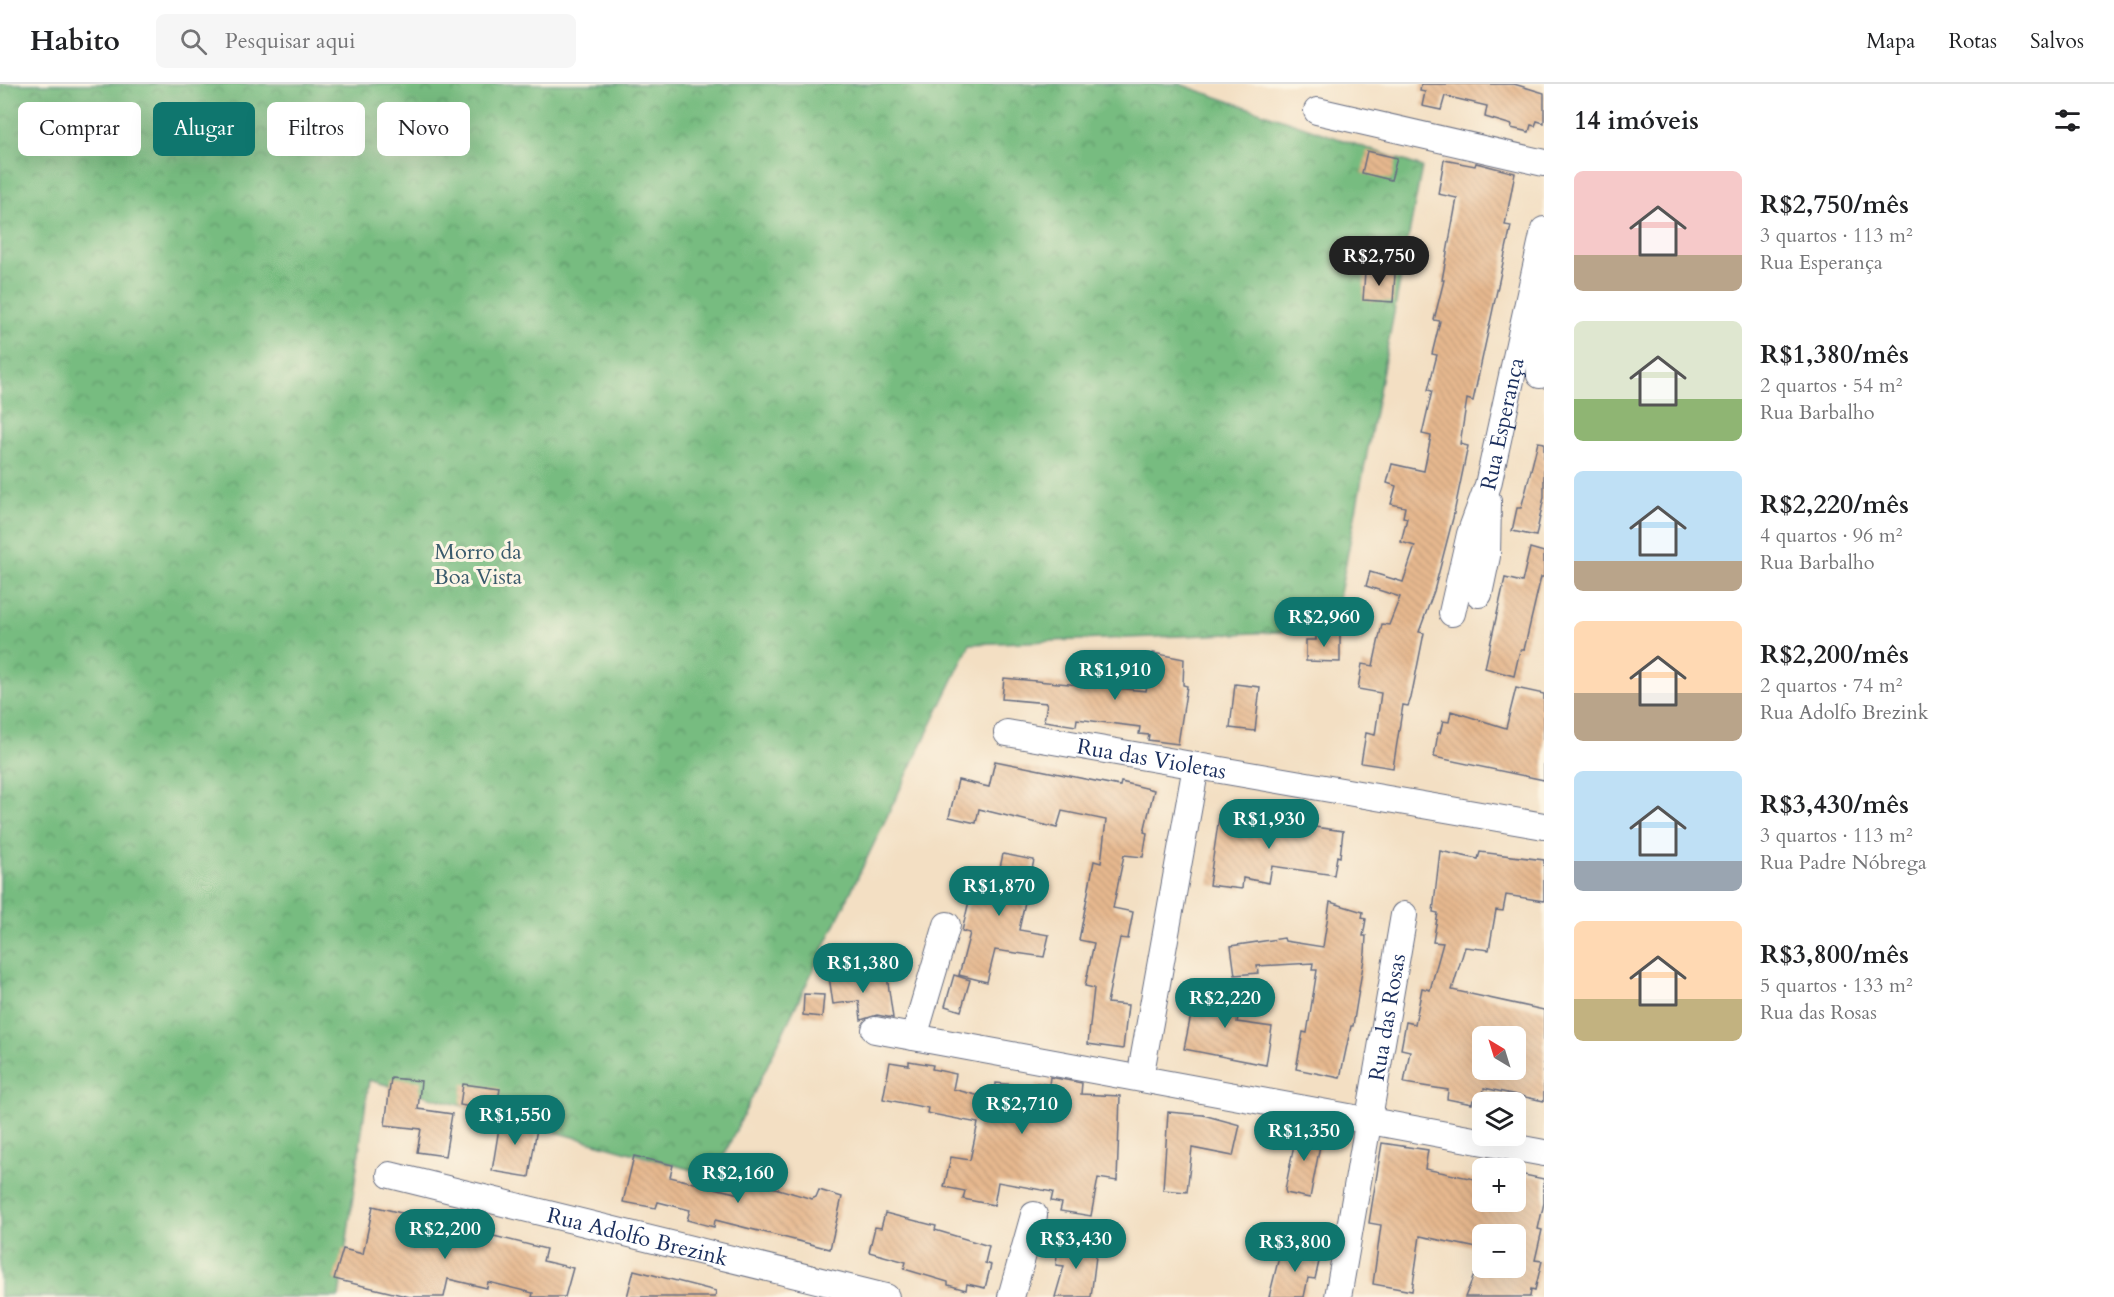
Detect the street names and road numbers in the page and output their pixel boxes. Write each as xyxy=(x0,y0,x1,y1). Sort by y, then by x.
street label: Rua Esperança xyxy=(1473,354,1532,493)
street label: Rua das Violetas xyxy=(1075,731,1229,787)
street label: Rua das Rosas xyxy=(1362,951,1413,1083)
street label: Rua Adolfo Brezink xyxy=(544,1200,731,1274)

